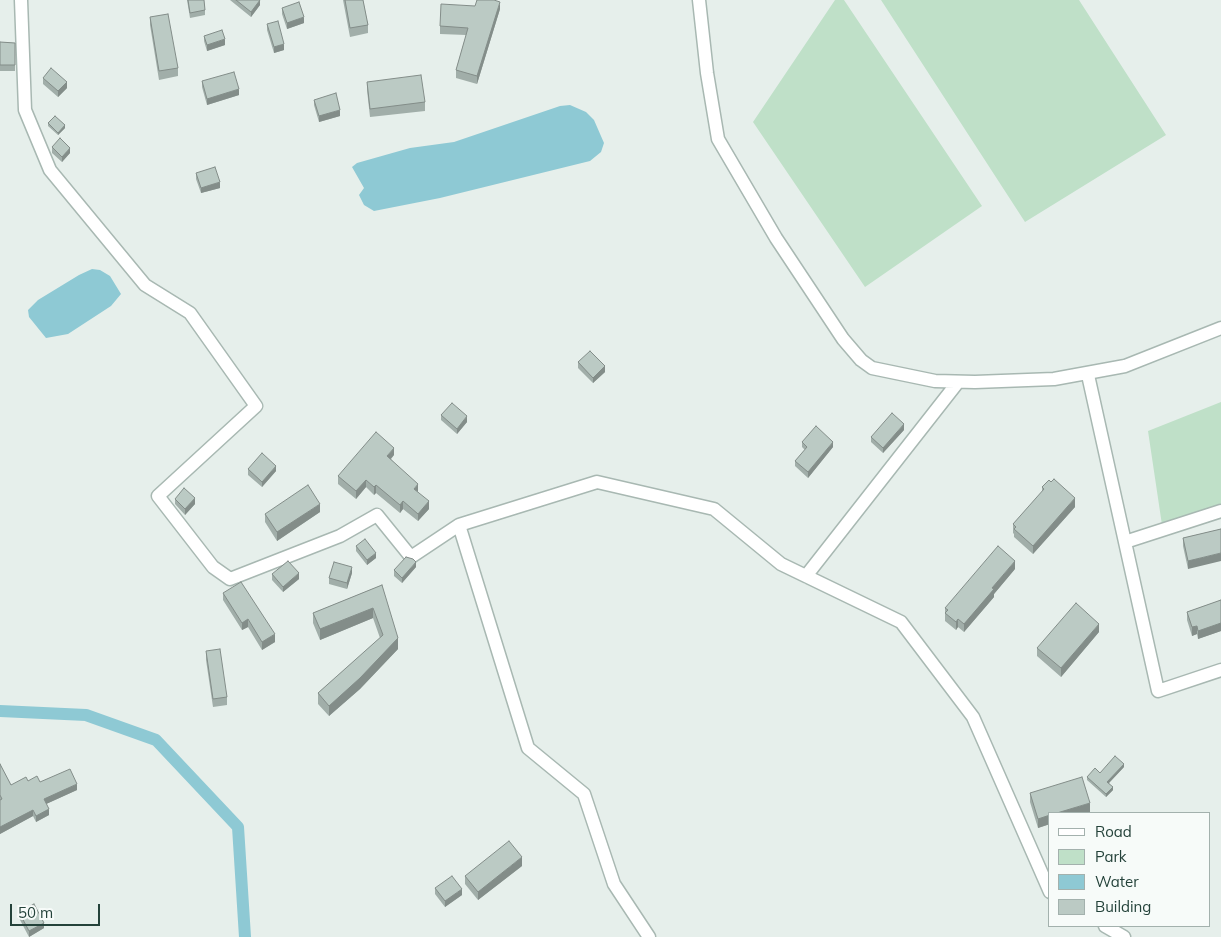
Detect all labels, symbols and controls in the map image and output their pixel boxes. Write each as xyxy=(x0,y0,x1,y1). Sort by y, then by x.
legend xyxy=(1048,812,1211,927)
text: Road xyxy=(1095,822,1132,841)
text: Park xyxy=(1095,847,1127,866)
text: Water xyxy=(1095,872,1139,891)
scale bar xyxy=(12,894,102,926)
text: Building xyxy=(1095,897,1151,916)
text: 50 m xyxy=(18,903,53,922)

